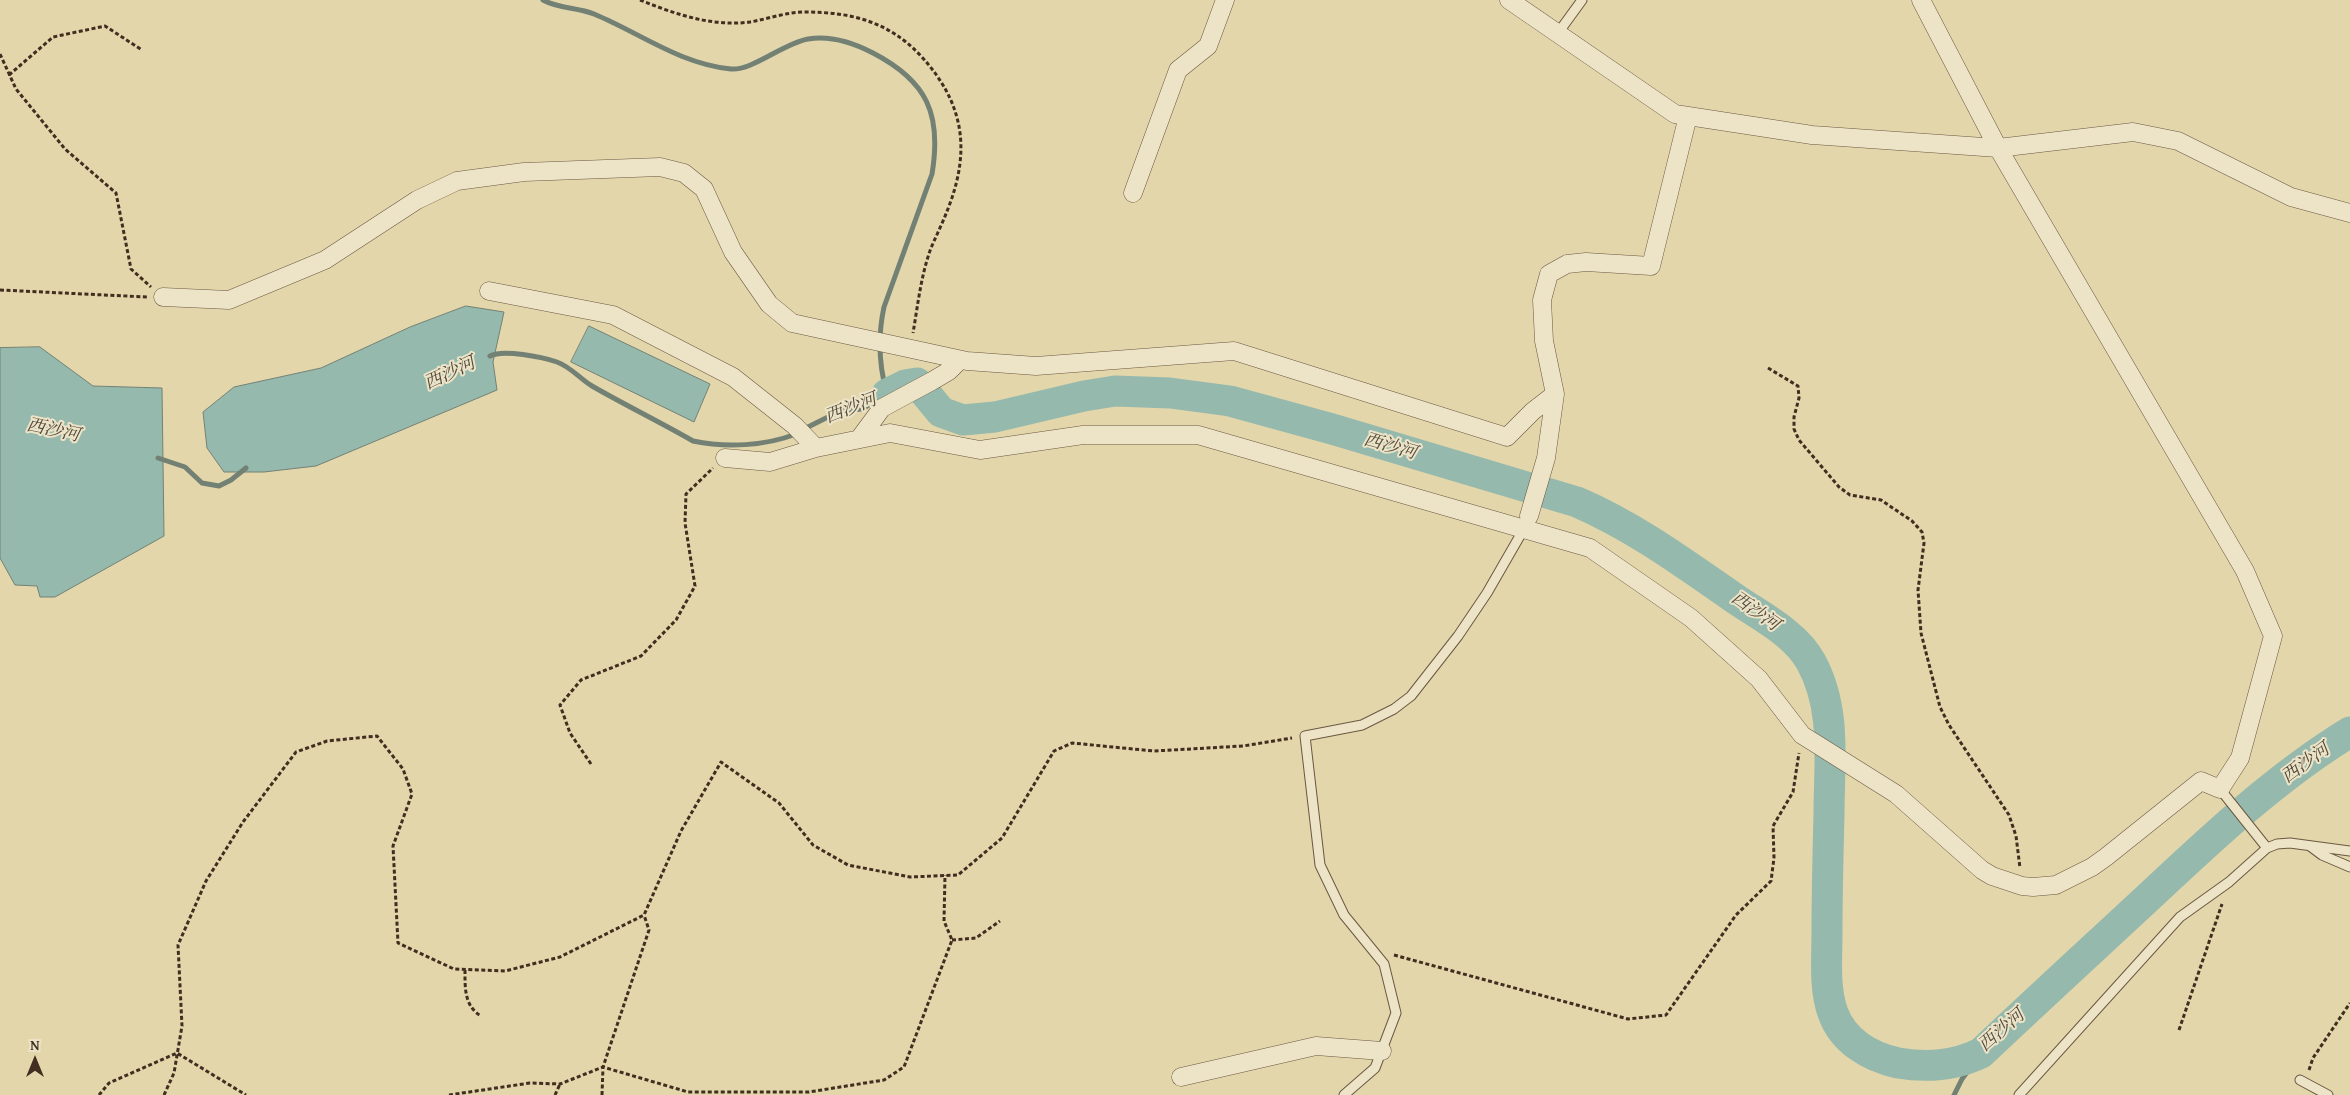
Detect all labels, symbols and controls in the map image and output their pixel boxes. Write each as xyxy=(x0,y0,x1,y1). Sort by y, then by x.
water label: 西沙河 xyxy=(421,353,479,395)
water label: 西沙河 xyxy=(822,389,880,429)
water label: 西沙河 xyxy=(24,415,82,447)
water label: 西沙河 xyxy=(1361,429,1419,465)
water label: 西沙河 xyxy=(1727,588,1783,636)
water label: 西沙河 xyxy=(2278,739,2334,789)
water label: 西沙河 xyxy=(1975,1005,2029,1057)
north arrow xyxy=(10,1035,60,1085)
text: N xyxy=(30,1035,40,1055)

